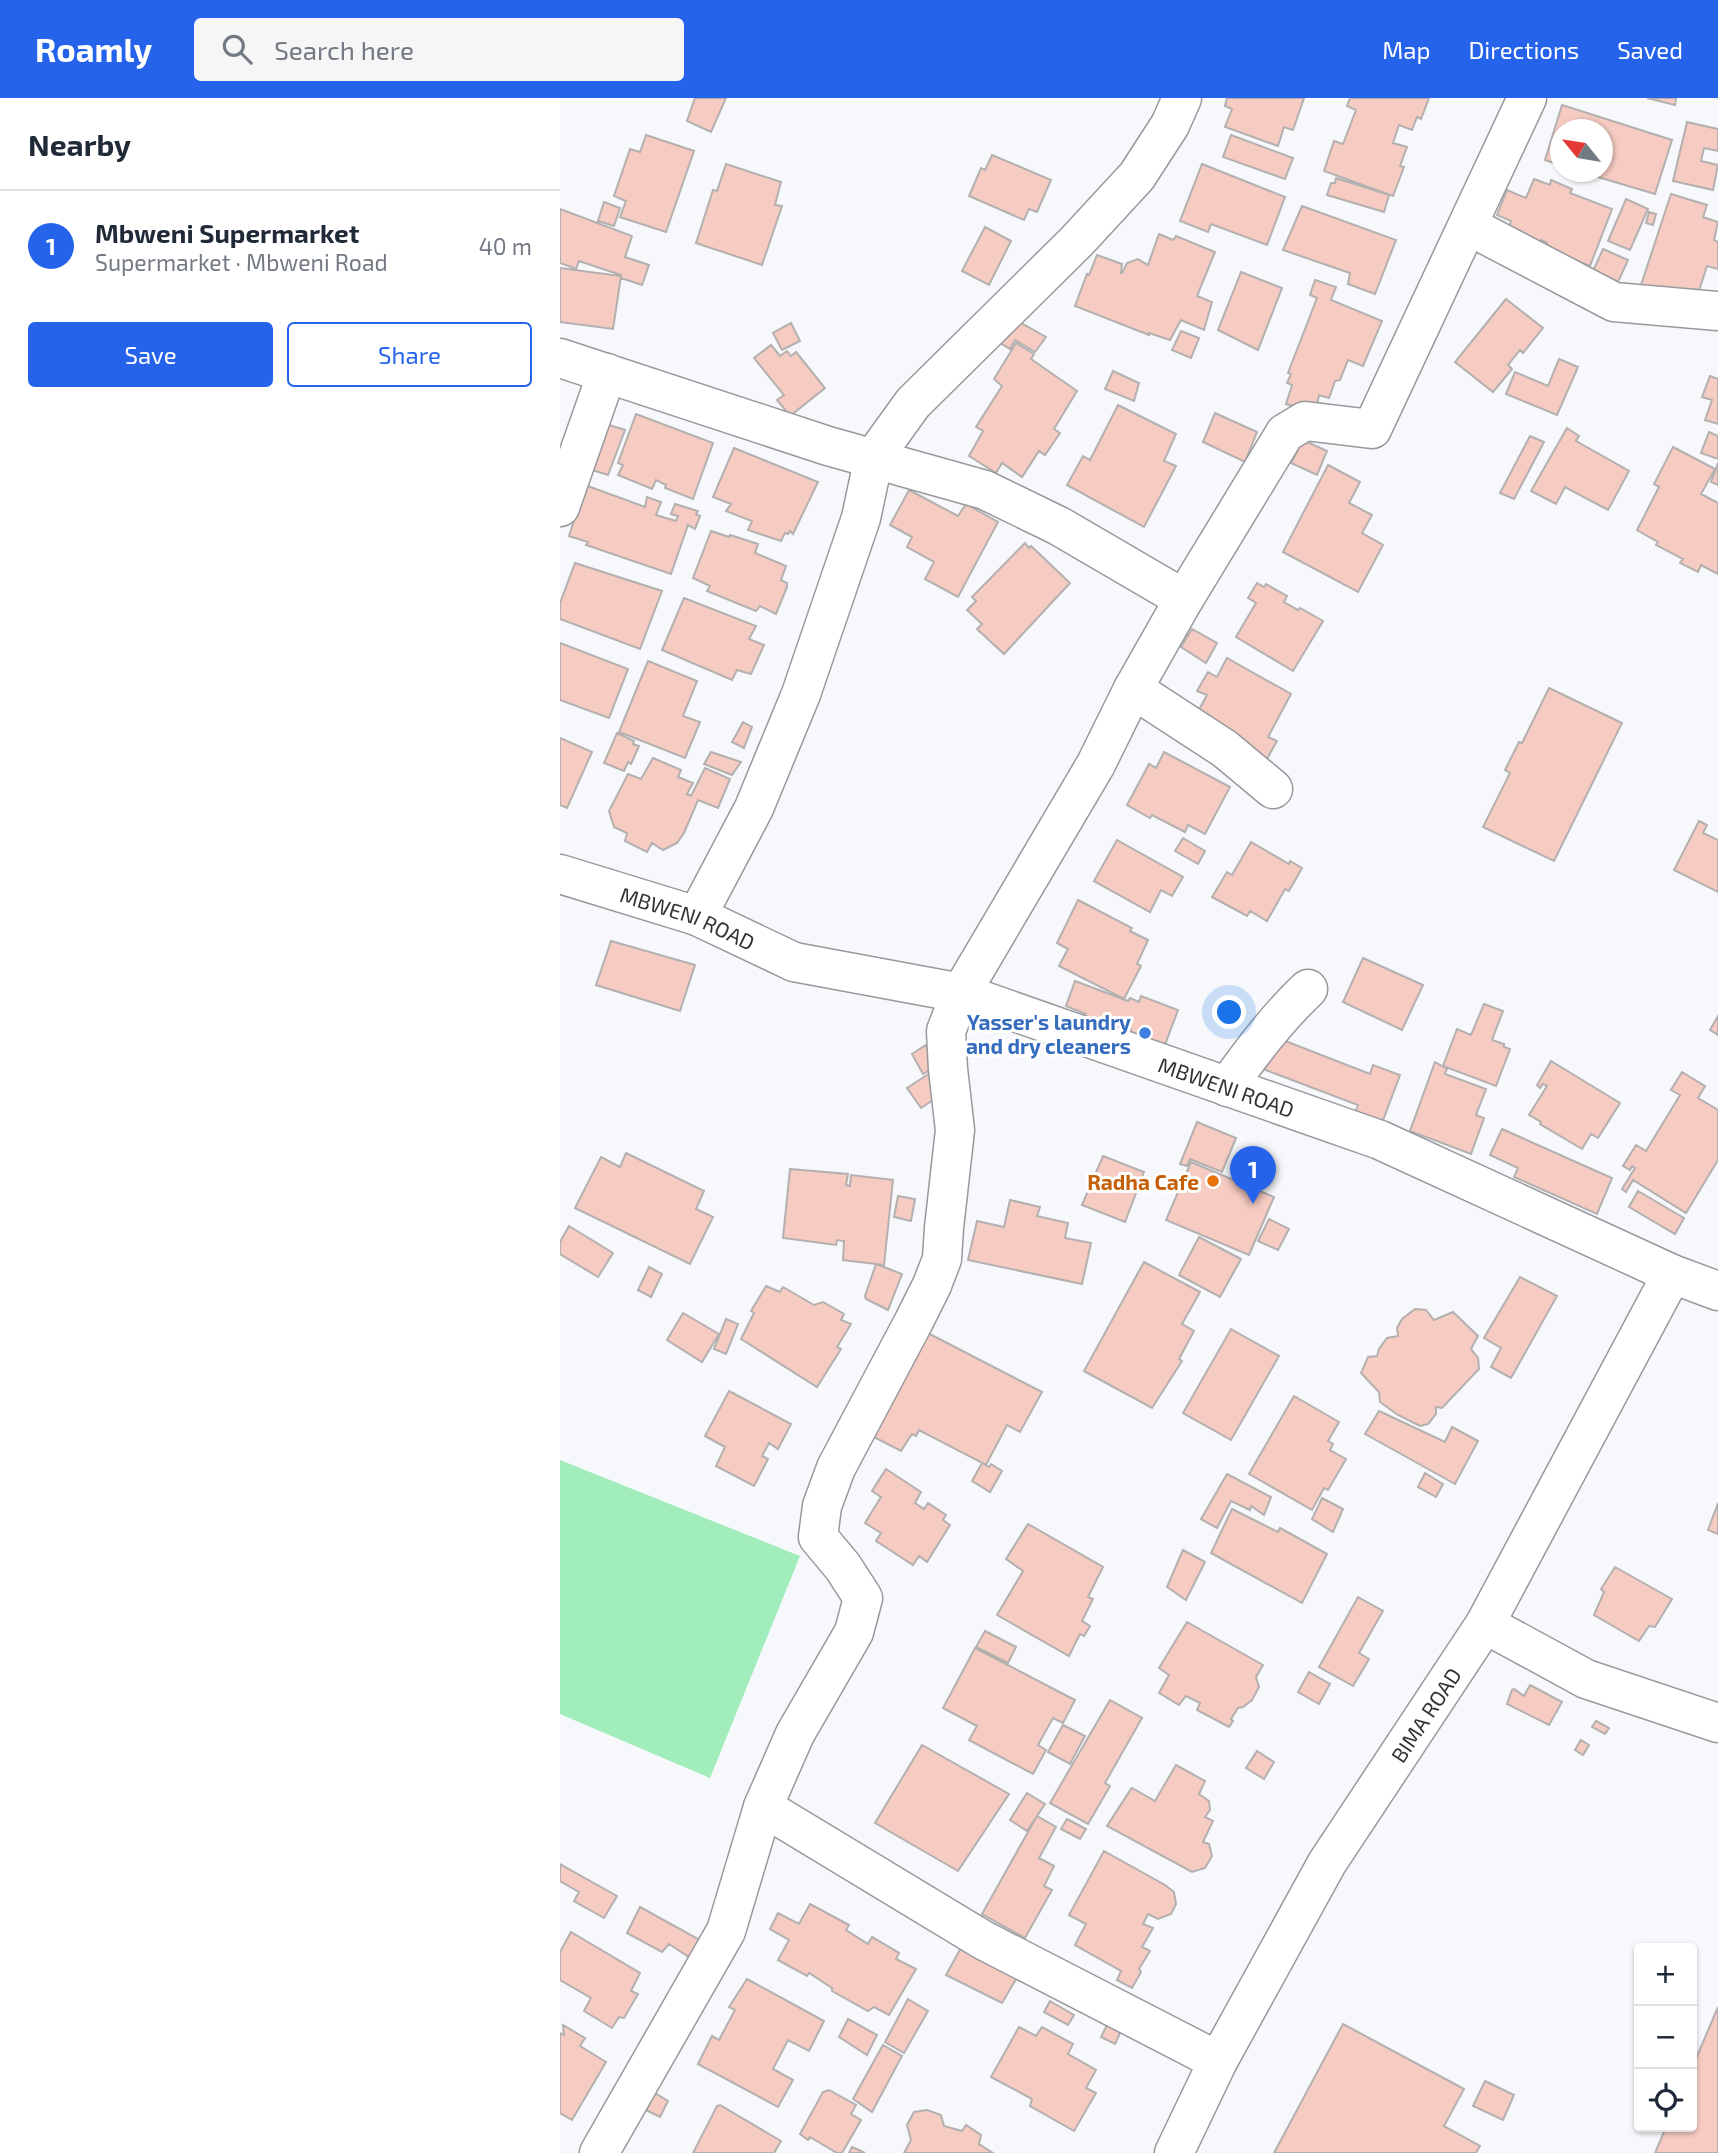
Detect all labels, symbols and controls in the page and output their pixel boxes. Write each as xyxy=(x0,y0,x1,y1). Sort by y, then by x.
search box xyxy=(194,18,684,81)
text: Roamly xyxy=(35,29,152,69)
icon: search xyxy=(218,30,256,68)
text: Search here xyxy=(274,34,414,65)
text: Map xyxy=(1382,35,1430,64)
text: Directions xyxy=(1468,35,1579,64)
text: Saved xyxy=(1617,35,1683,64)
north arrow xyxy=(1550,119,1613,182)
text: Nearby xyxy=(28,126,131,162)
text: Mbweni Supermarket xyxy=(95,217,359,248)
text: 1 xyxy=(46,232,56,260)
text: 40 m xyxy=(479,232,532,260)
text: Supermarket · Mbweni Road xyxy=(95,248,388,276)
button: Save xyxy=(28,322,273,387)
button: Share xyxy=(287,322,532,387)
street label: MBWENI ROAD xyxy=(617,881,759,954)
your location xyxy=(1212,995,1246,1029)
place label: Yasser's laundry and dry cleaners xyxy=(966,1009,1131,1059)
marker: Yasser's laundry and dry cleaners xyxy=(1137,1025,1153,1041)
street label: MBWENI ROAD xyxy=(1155,1051,1298,1122)
pin: 1 xyxy=(1230,1146,1276,1204)
place label: Radha Cafe xyxy=(1087,1169,1199,1194)
marker: Radha Cafe xyxy=(1205,1173,1221,1189)
street label: BIMA ROAD xyxy=(1385,1663,1465,1767)
map controls xyxy=(1634,1943,1697,2132)
button: + xyxy=(1634,1943,1697,2006)
button: − xyxy=(1634,2006,1697,2069)
button: locate xyxy=(1634,2069,1697,2132)

